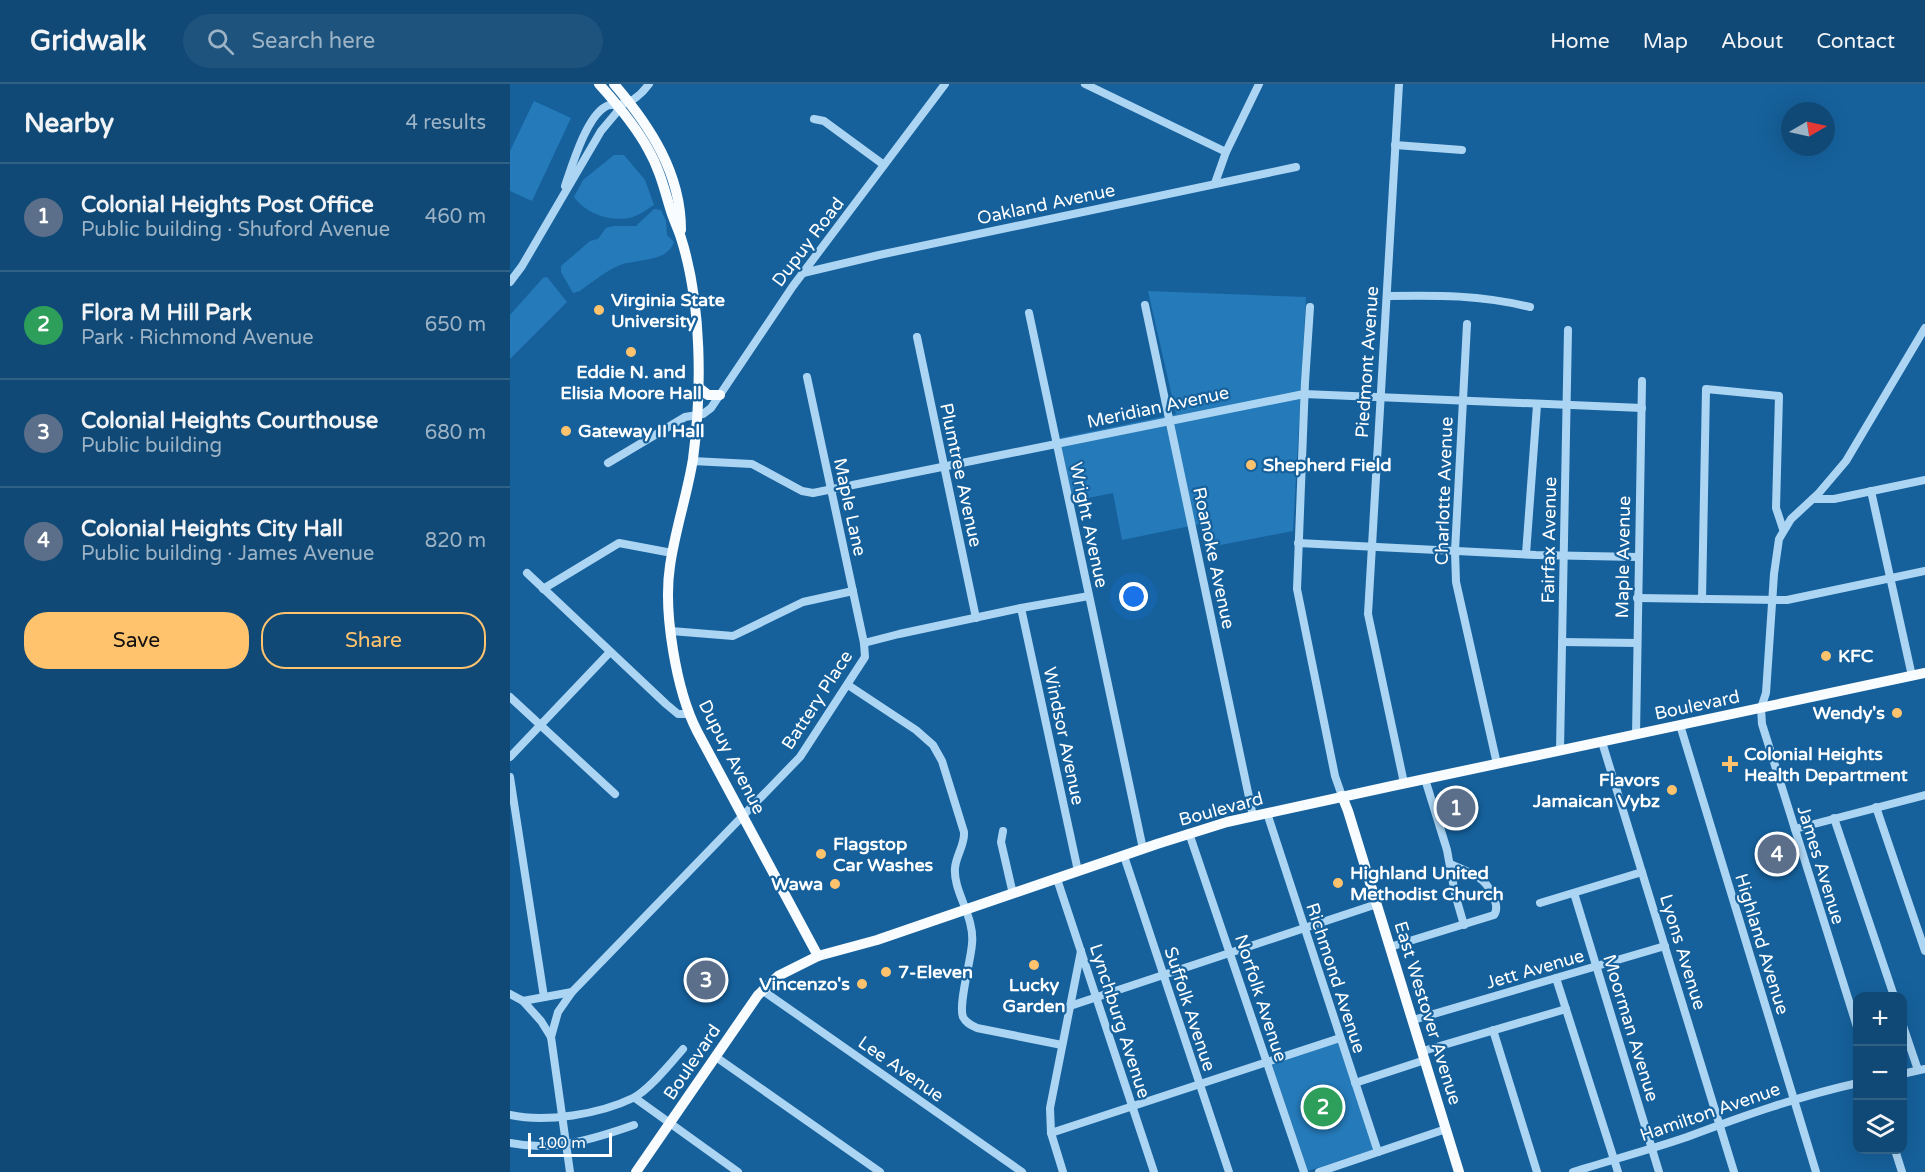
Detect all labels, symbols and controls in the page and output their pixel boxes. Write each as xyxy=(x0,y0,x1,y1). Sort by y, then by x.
search box xyxy=(183,14,603,68)
text: Gridwalk xyxy=(30,24,147,58)
icon: search xyxy=(204,25,237,58)
text: Search here xyxy=(252,28,375,54)
text: Home xyxy=(1550,29,1610,54)
text: Map xyxy=(1643,29,1688,54)
text: About xyxy=(1721,29,1783,54)
text: Contact xyxy=(1816,29,1895,54)
north arrow xyxy=(1781,102,1835,156)
text: Nearby xyxy=(24,108,114,139)
text: 4 results xyxy=(406,111,486,135)
street label: Oakland Avenue xyxy=(975,179,1117,229)
text: Colonial Heights Post Office xyxy=(81,192,374,218)
street label: Dupuy Road xyxy=(767,193,849,291)
text: 1 xyxy=(37,205,50,229)
text: 460 m xyxy=(425,205,486,229)
text: Public building · Shuford Avenue xyxy=(81,218,390,242)
street label: Piedmont Avenue xyxy=(1351,285,1383,439)
place label: Virginia State University xyxy=(611,289,725,332)
text: Flora M Hill Park xyxy=(81,300,252,326)
marker: Virginia State University xyxy=(592,303,606,317)
text: 2 xyxy=(37,313,50,337)
text: 650 m xyxy=(425,313,486,337)
text: Park · Richmond Avenue xyxy=(81,326,313,350)
marker: Eddie N. and Elisia Moore Hall xyxy=(624,345,638,359)
place label: Eddie N. and Elisia Moore Hall xyxy=(560,361,702,404)
street label: Meridian Avenue xyxy=(1085,381,1231,433)
street label: Plumtree Avenue xyxy=(935,401,987,549)
text: Colonial Heights Courthouse xyxy=(81,408,378,434)
street label: Charlotte Avenue xyxy=(1430,416,1458,566)
place label: Gateway II Hall xyxy=(578,420,704,442)
text: 3 xyxy=(37,421,50,445)
text: 680 m xyxy=(425,421,486,445)
marker: Gateway II Hall xyxy=(559,424,573,438)
text: Public building xyxy=(81,434,222,458)
place label: Shepherd Field xyxy=(1263,454,1392,476)
street label: Maple Lane xyxy=(829,456,871,558)
marker: Shepherd Field xyxy=(1244,458,1258,472)
street label: Wright Avenue xyxy=(1065,460,1113,590)
street label: Fairfax Avenue xyxy=(1537,477,1561,603)
street label: Roanoke Avenue xyxy=(1188,485,1240,631)
street label: Maple Avenue xyxy=(1611,495,1635,619)
text: Colonial Heights City Hall xyxy=(81,516,343,542)
text: 4 xyxy=(37,529,50,553)
text: 820 m xyxy=(425,529,486,553)
text: Public building · James Avenue xyxy=(81,542,374,566)
your location xyxy=(1119,582,1148,611)
button: Save xyxy=(24,612,249,669)
button: Share xyxy=(261,612,486,669)
place label: KFC xyxy=(1838,645,1874,667)
street label: Battery Place xyxy=(777,646,857,754)
marker: KFC xyxy=(1819,649,1833,663)
street label: Windsor Avenue xyxy=(1039,665,1089,807)
street label: Boulevard xyxy=(1652,685,1742,725)
street label: Dupuy Avenue xyxy=(694,696,770,818)
place label: Wendy's xyxy=(1813,702,1885,724)
marker: Wendy's xyxy=(1890,706,1904,720)
place label: Colonial Heights Health Department xyxy=(1744,743,1908,786)
marker: Colonial Heights Health Department xyxy=(1721,755,1739,773)
place label: Flavors Jamaican Vybz xyxy=(1532,769,1660,812)
marker: Flavors Jamaican Vybz xyxy=(1665,783,1679,797)
pin: 1 xyxy=(1436,786,1476,830)
street label: Boulevard xyxy=(1176,787,1266,831)
street label: James Avenue xyxy=(1793,803,1849,927)
pin: 4 xyxy=(1758,832,1796,876)
place label: Flagstop Car Washes xyxy=(833,833,934,876)
marker: Flagstop Car Washes xyxy=(814,847,828,861)
place label: Highland United Methodist Church xyxy=(1350,862,1504,905)
street label: Highland Avenue xyxy=(1730,871,1794,1017)
place label: Wawa xyxy=(771,873,823,895)
marker: Highland United Methodist Church xyxy=(1331,876,1345,890)
marker: Wawa xyxy=(828,877,842,891)
street label: Lyons Avenue xyxy=(1655,892,1711,1012)
street label: Richmond Avenue xyxy=(1301,900,1371,1056)
street label: East Westover Avenue xyxy=(1390,918,1466,1108)
street label: Norfolk Avenue xyxy=(1230,931,1292,1065)
street label: Lynchburg Avenue xyxy=(1085,941,1155,1101)
street label: Suffolk Avenue xyxy=(1160,944,1220,1074)
street label: Jett Avenue xyxy=(1483,944,1587,994)
street label: Moorman Avenue xyxy=(1598,952,1664,1104)
pin: 3 xyxy=(686,958,726,1002)
marker: Lucky Garden xyxy=(1027,958,1041,972)
place label: 7-Eleven xyxy=(898,961,973,983)
marker: 7-Eleven xyxy=(879,965,893,979)
place label: Vincenzo's xyxy=(759,973,850,995)
place label: Lucky Garden xyxy=(1003,974,1065,1017)
marker: Vincenzo's xyxy=(855,977,869,991)
map controls xyxy=(1853,992,1907,1154)
button: + xyxy=(1853,992,1907,1046)
street label: Boulevard xyxy=(659,1020,725,1104)
street label: Lee Avenue xyxy=(854,1031,948,1107)
button: − xyxy=(1853,1046,1907,1100)
street label: Hamilton Avenue xyxy=(1637,1078,1783,1146)
pin: 2 xyxy=(1304,1084,1342,1130)
button: layers xyxy=(1853,1100,1907,1154)
scale bar xyxy=(528,1130,612,1158)
text: 100 m xyxy=(537,1133,586,1153)

